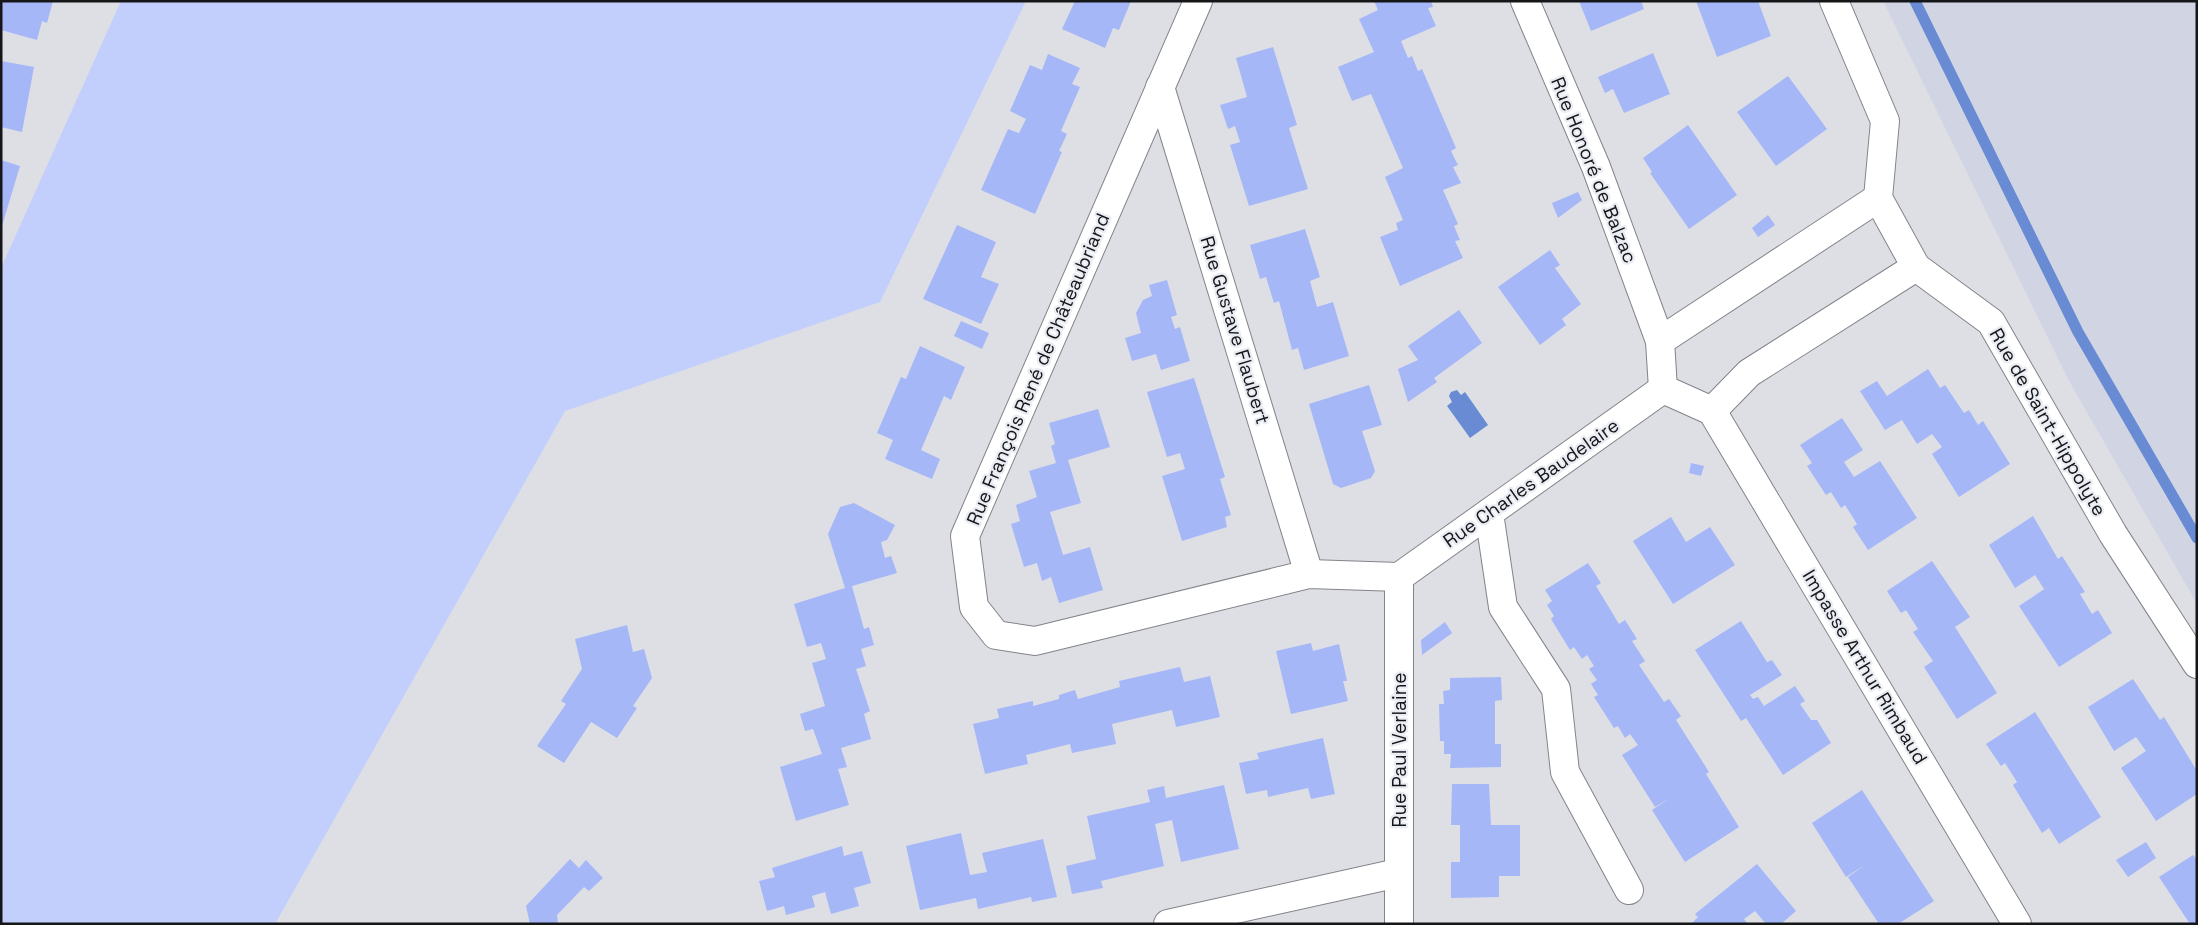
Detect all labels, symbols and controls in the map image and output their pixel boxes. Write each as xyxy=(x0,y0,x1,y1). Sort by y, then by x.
street label: Rue Honoré de Balzac xyxy=(1545,73,1643,267)
street label: Rue François René de Châteaubriand xyxy=(961,209,1115,529)
street label: Rue Gustave Flaubert xyxy=(1194,233,1276,427)
street label: Rue de Saint-Hippolyte xyxy=(1984,323,2112,521)
street label: Rue Charles Baudelaire xyxy=(1438,413,1624,553)
street label: Impasse Arthur Rimbaud xyxy=(1797,565,1933,769)
street label: Rue Paul Verlaine xyxy=(1387,672,1412,828)

